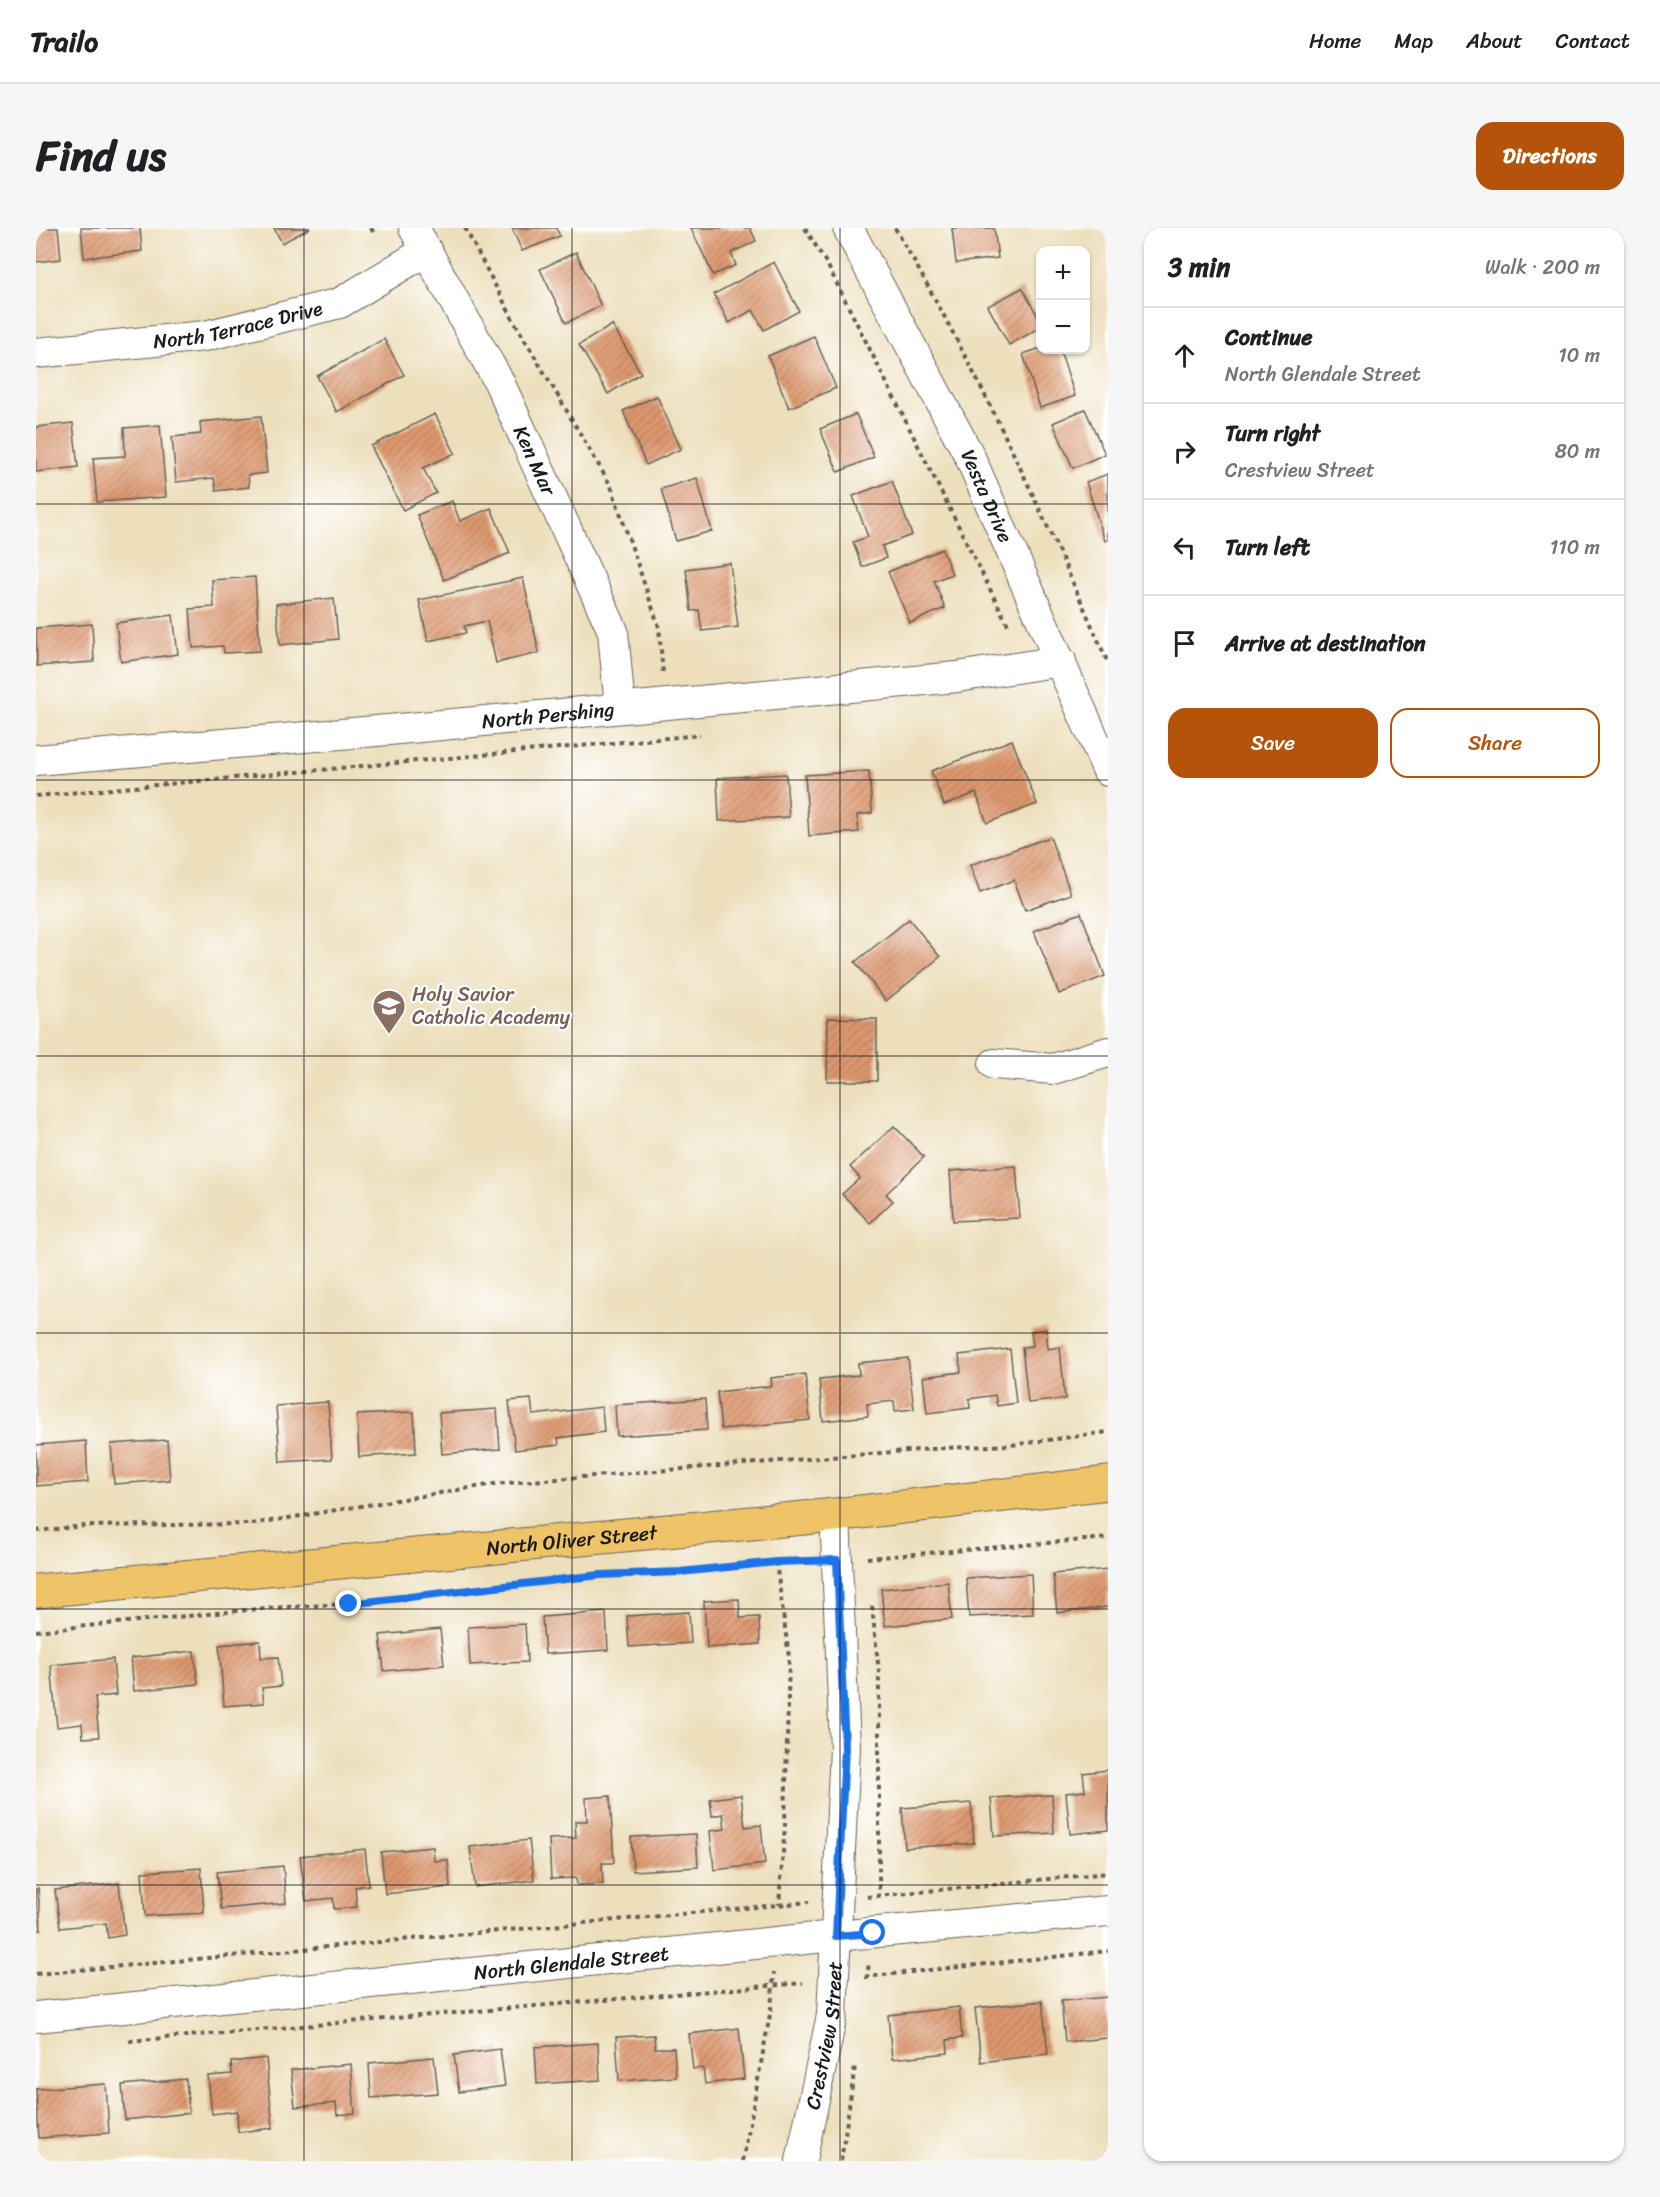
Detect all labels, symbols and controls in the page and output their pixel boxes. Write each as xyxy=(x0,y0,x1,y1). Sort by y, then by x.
text: Trailo xyxy=(30,17,98,66)
text: Home xyxy=(1309,22,1361,60)
text: Map xyxy=(1394,22,1433,60)
text: About xyxy=(1466,22,1523,60)
text: Contact xyxy=(1556,22,1630,60)
text: Find us xyxy=(36,119,166,193)
button: Directions xyxy=(1476,122,1624,190)
text: 3 min xyxy=(1168,244,1230,290)
map controls xyxy=(1036,246,1090,354)
button: + xyxy=(1036,246,1090,300)
text: Walk · 200 m xyxy=(1485,250,1600,285)
street label: North Terrace Drive xyxy=(152,291,327,359)
button: − xyxy=(1036,300,1090,354)
text: Continue xyxy=(1225,318,1313,357)
text: 10 m xyxy=(1558,338,1600,373)
icon: ahead xyxy=(1168,339,1201,372)
text: North Glendale Street xyxy=(1225,357,1421,392)
text: Turn right xyxy=(1225,414,1320,453)
street label: Ken Mar xyxy=(503,420,566,503)
text: 80 m xyxy=(1555,434,1600,469)
icon: right xyxy=(1168,435,1201,468)
street label: Vesta Drive xyxy=(951,444,1023,549)
text: Crestview Street xyxy=(1225,453,1375,488)
text: Turn left xyxy=(1225,528,1310,567)
text: 110 m xyxy=(1550,530,1600,565)
icon: left xyxy=(1168,531,1201,564)
text: Arrive at destination xyxy=(1225,624,1426,663)
icon: arrive xyxy=(1168,627,1201,660)
street label: North Pershing xyxy=(480,692,616,739)
button: Save xyxy=(1168,708,1378,778)
button: Share xyxy=(1390,708,1600,778)
place label: Holy Savior Catholic Academy xyxy=(412,977,571,1035)
school or university icon: Holy Savior Catholic Academy xyxy=(371,988,407,1035)
street label: North Oliver Street xyxy=(485,1515,660,1566)
route end xyxy=(335,1590,361,1616)
route start xyxy=(859,1919,885,1945)
street label: North Glendale Street xyxy=(472,1936,671,1991)
street label: Crestview Street xyxy=(795,1960,853,2113)

